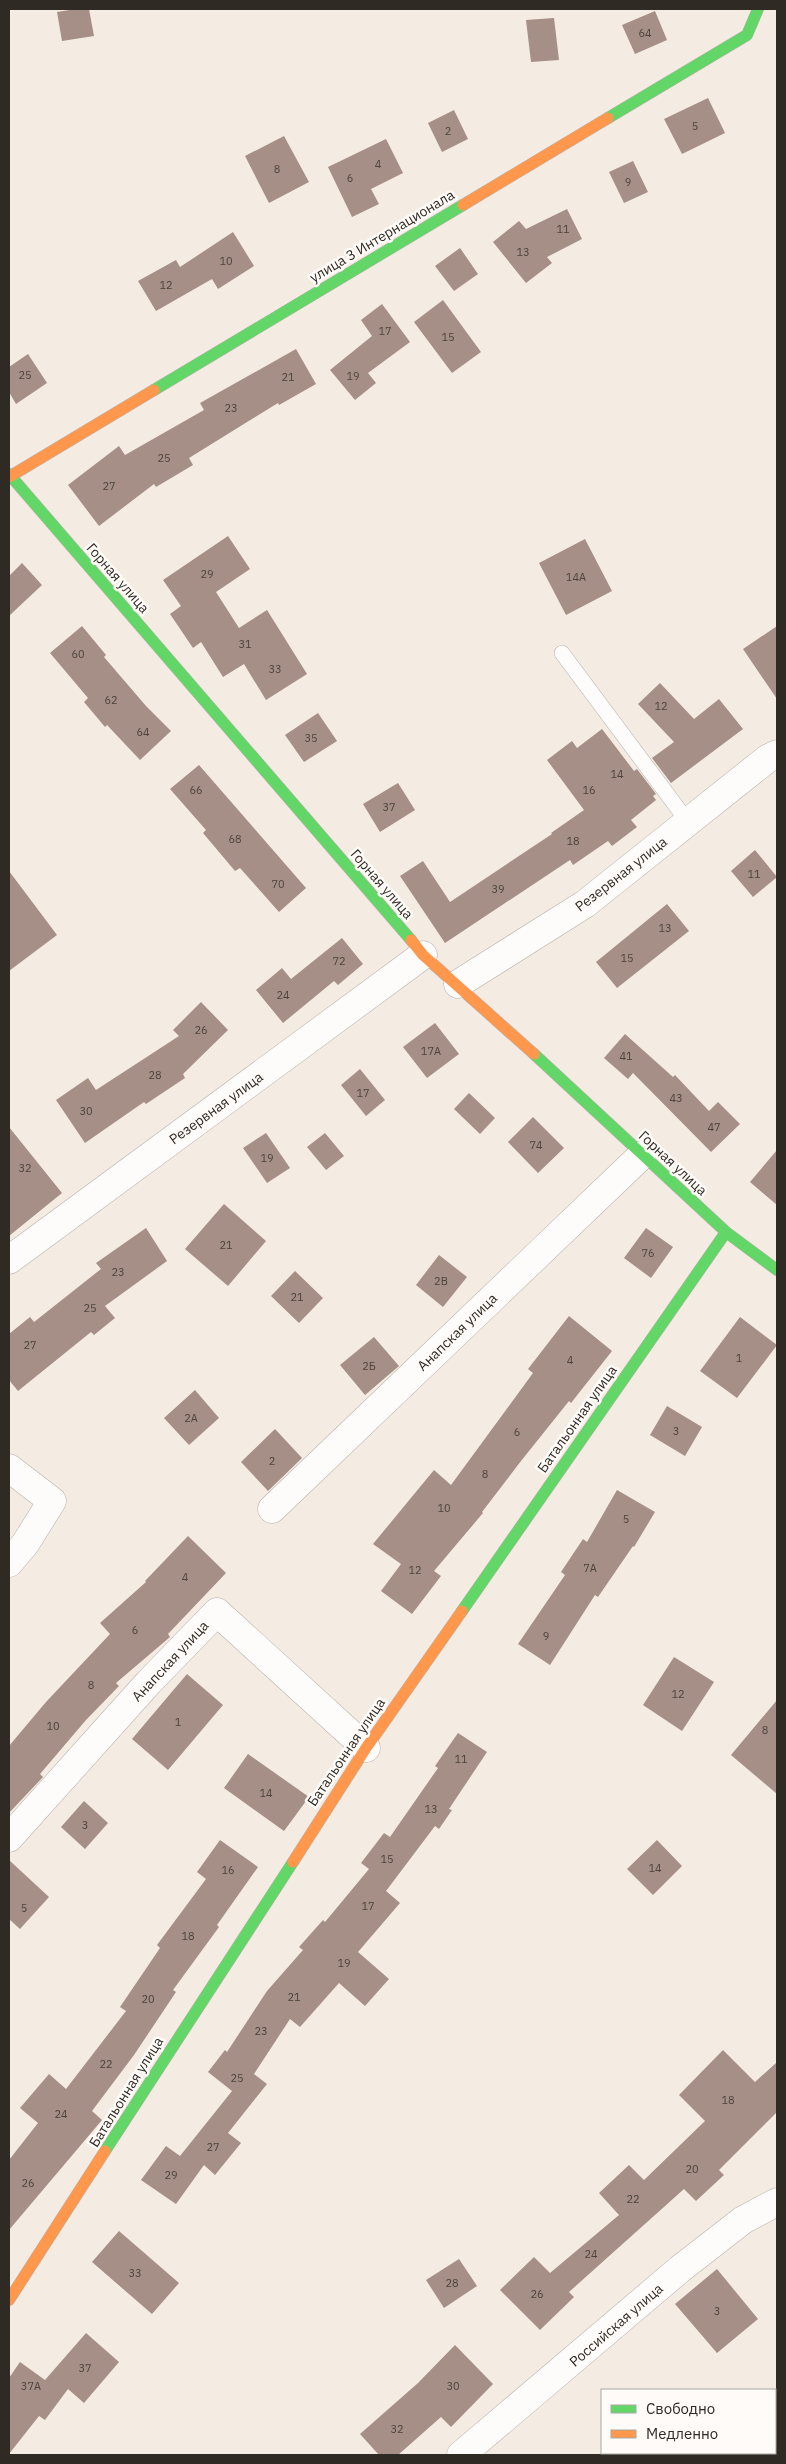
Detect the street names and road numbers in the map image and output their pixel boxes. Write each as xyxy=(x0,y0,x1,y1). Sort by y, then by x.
street label: улица 3 Интернационала xyxy=(306,185,458,286)
street label: Горная улица xyxy=(83,539,154,617)
street label: Резервная улица xyxy=(571,832,671,916)
street label: Горная улица xyxy=(347,845,418,923)
street label: Резервная улица xyxy=(165,1068,267,1148)
street label: Горная улица xyxy=(635,1127,711,1200)
street label: Анапская улица xyxy=(413,1289,501,1375)
street label: Батальонная улица xyxy=(533,1362,621,1476)
street label: Анапская улица xyxy=(128,1616,213,1705)
street label: Батальонная улица xyxy=(303,1694,389,1810)
street label: Батальонная улица xyxy=(85,2033,167,2150)
street label: Российская улица xyxy=(566,2279,667,2371)

